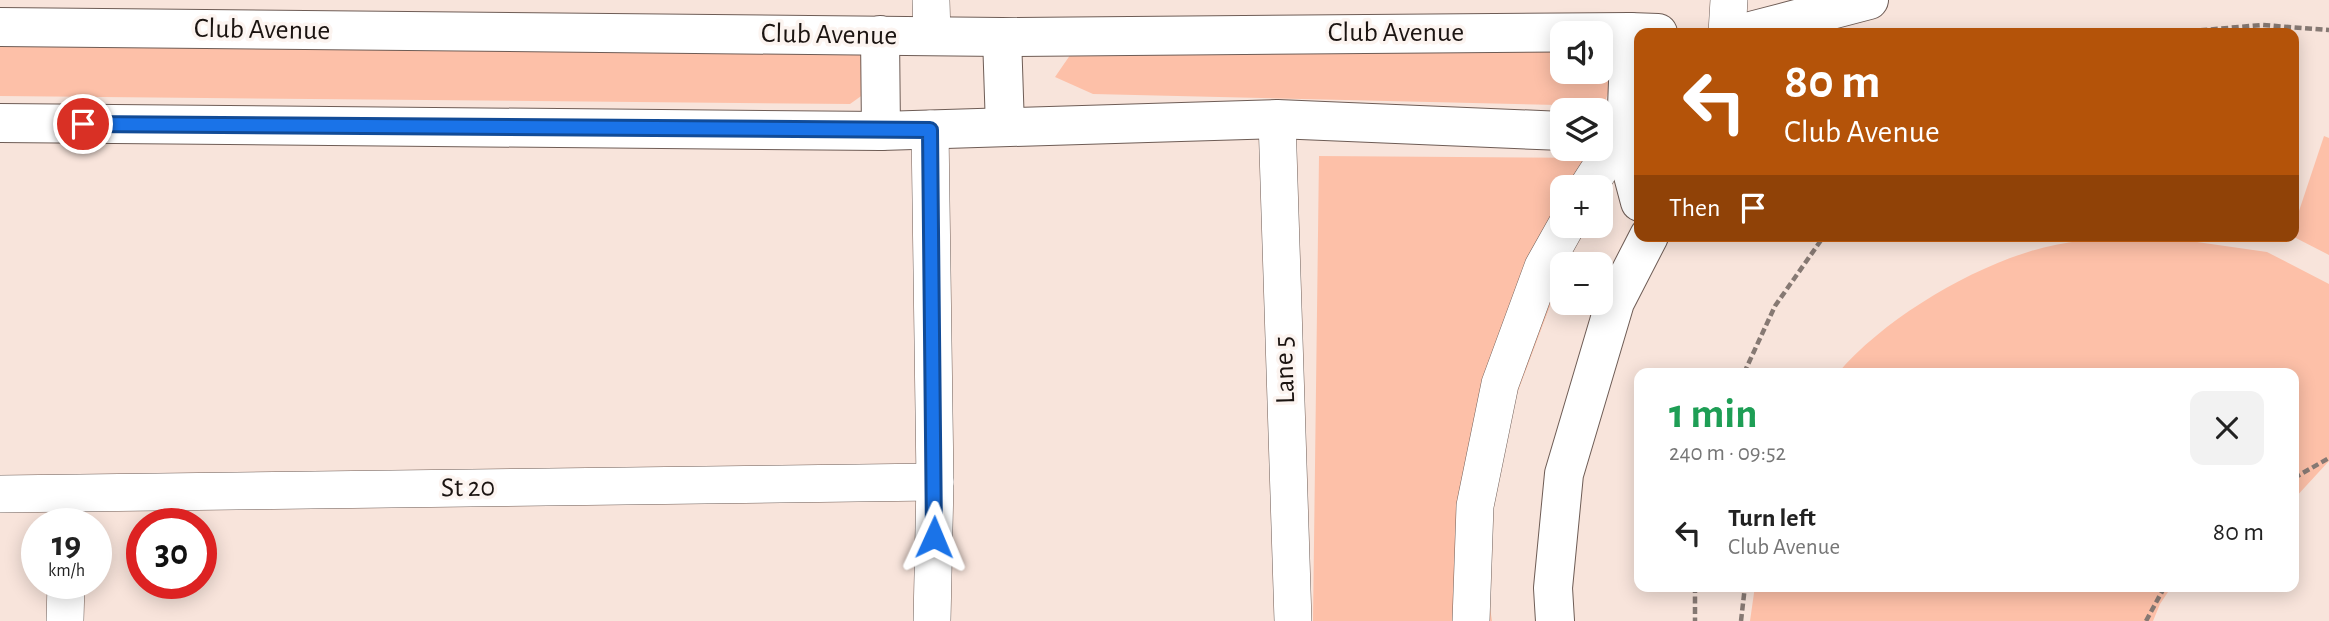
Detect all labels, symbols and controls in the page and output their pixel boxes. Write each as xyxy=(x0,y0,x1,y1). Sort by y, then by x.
street label: Club Avenue xyxy=(194,15,330,45)
street label: Club Avenue xyxy=(1328,19,1464,47)
street label: Club Avenue xyxy=(761,20,897,50)
map controls xyxy=(1550,21,1613,315)
button: sound xyxy=(1550,21,1613,84)
icon: left xyxy=(1669,56,1760,147)
text: 80 m xyxy=(1784,58,1881,107)
pin xyxy=(53,94,113,154)
button: layers xyxy=(1550,98,1613,161)
icon: arrive xyxy=(64,105,102,143)
text: Club Avenue xyxy=(1784,116,1940,148)
button: + xyxy=(1550,175,1613,238)
icon: arrive xyxy=(1734,189,1772,227)
text: Then xyxy=(1669,195,1720,221)
button: − xyxy=(1550,252,1613,315)
street label: Lane 5 xyxy=(1270,336,1300,404)
button: close xyxy=(2190,391,2264,465)
text: 1 min xyxy=(1669,393,1758,435)
text: 240 m · 09:52 xyxy=(1669,442,1786,465)
street label: St 20 xyxy=(441,474,495,502)
position arrow xyxy=(897,500,971,574)
text: Turn left xyxy=(1728,505,1816,531)
speed limit sign: 30 xyxy=(126,508,217,599)
icon: left xyxy=(1669,514,1707,552)
text: 80 m xyxy=(2213,519,2264,545)
text: 19 xyxy=(52,527,81,562)
text: Club Avenue xyxy=(1728,536,1840,559)
text: km/h xyxy=(48,562,85,580)

